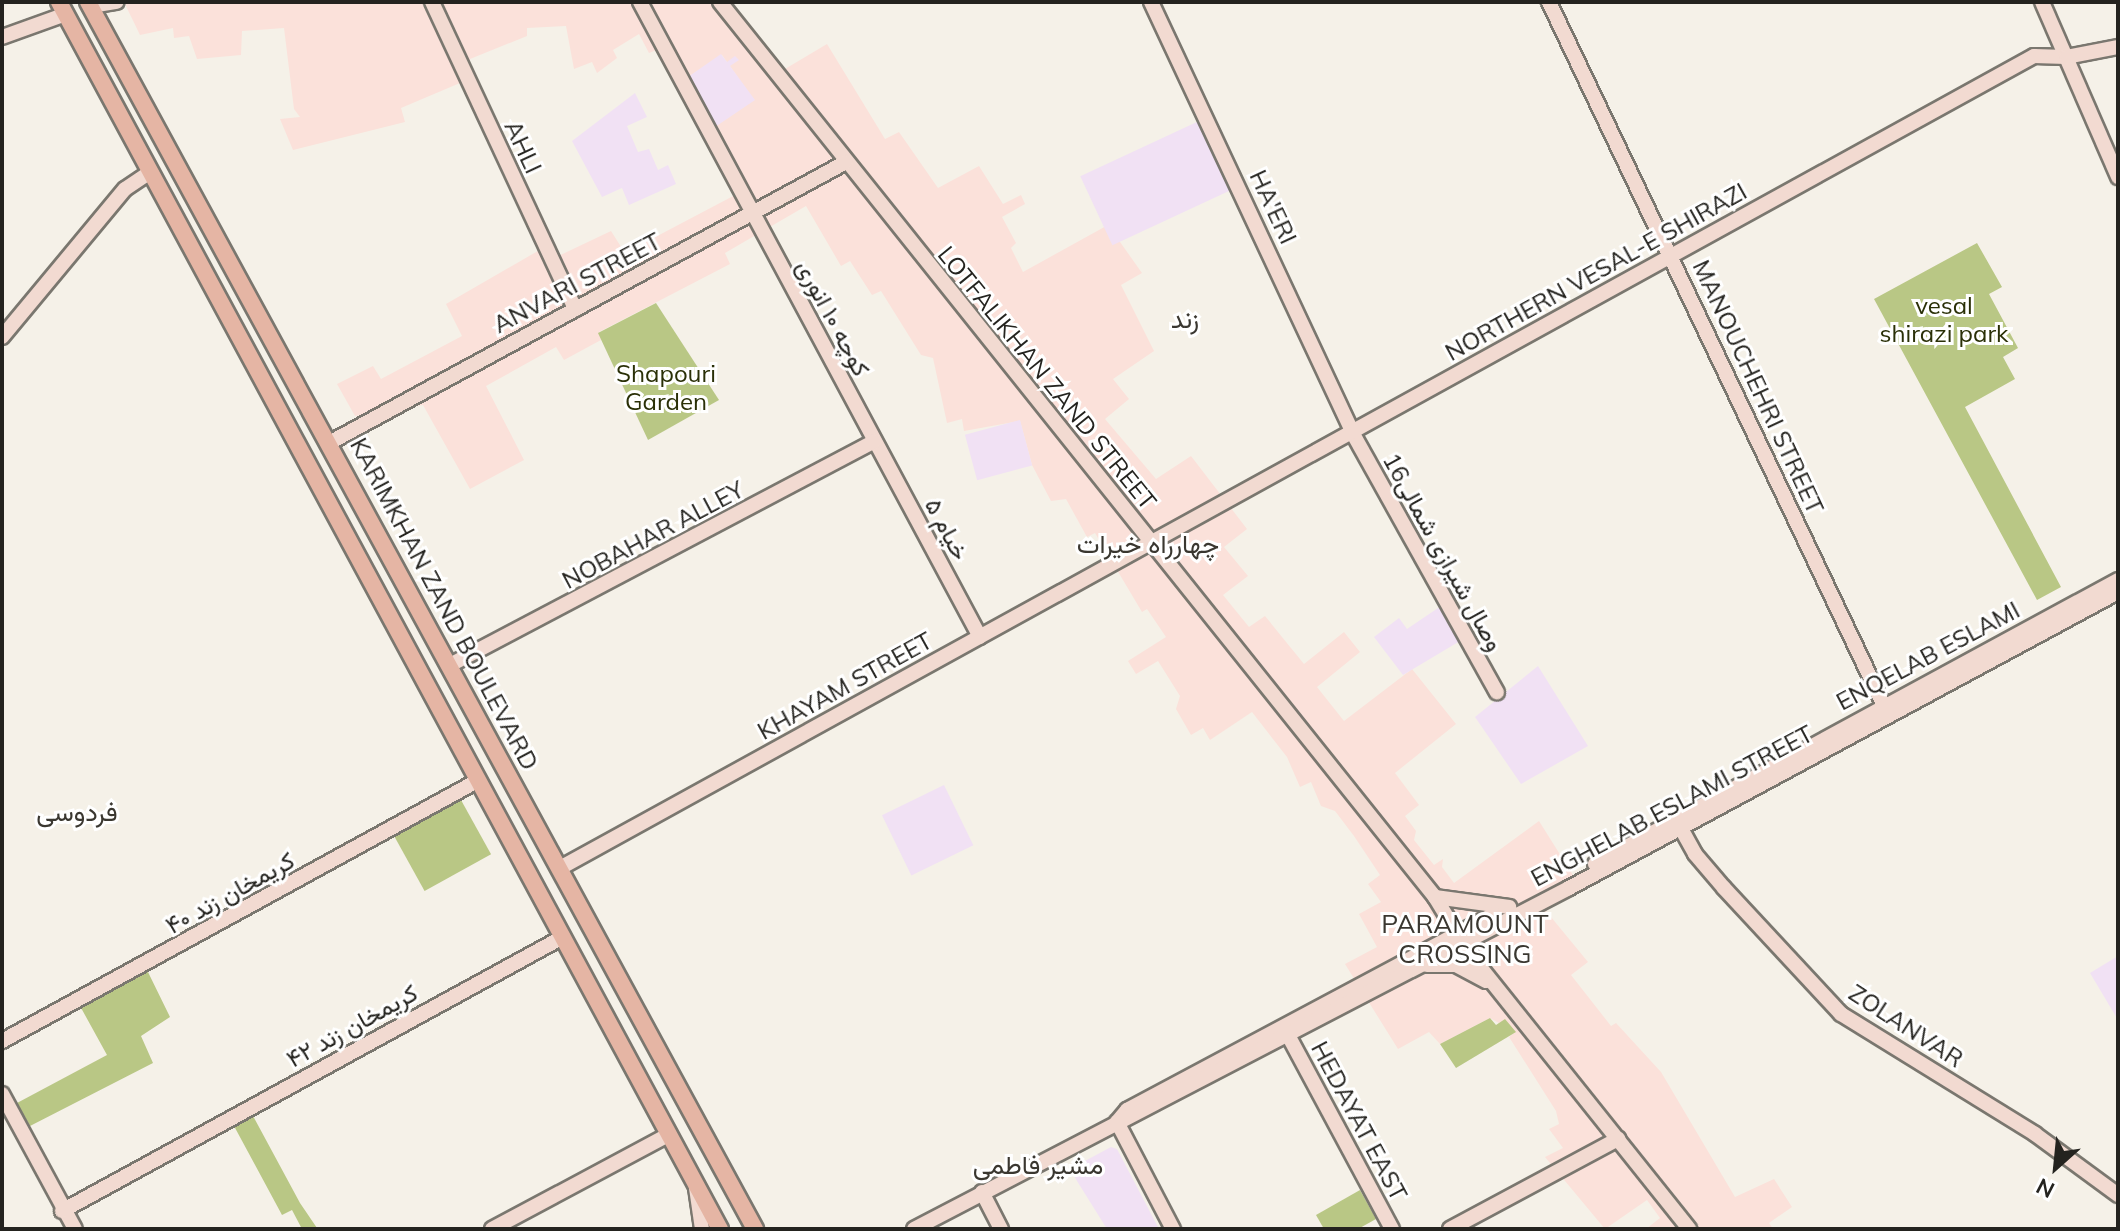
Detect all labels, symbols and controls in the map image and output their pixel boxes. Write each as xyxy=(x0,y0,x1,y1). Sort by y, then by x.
street label: AHLI xyxy=(498,116,548,178)
street label: HA'ERI xyxy=(1243,165,1303,249)
street label: NORTHERN VESAL-E SHIRAZI xyxy=(1440,177,1752,367)
street label: ANVARI STREET xyxy=(488,227,666,339)
street label: LOTFALIKHAN ZAND STREET xyxy=(932,240,1162,516)
street label: کوچه ۱۰ انوری xyxy=(790,255,876,381)
street label: MANOUCHEHRI STREET xyxy=(1686,256,1830,518)
park label: vesal shirazi park xyxy=(1880,292,2008,348)
district label: زند xyxy=(1171,303,1199,335)
park label: Shapouri Garden xyxy=(616,360,716,416)
street label: KARIMKHAN ZAND BOULEVARD xyxy=(344,433,544,775)
street label: وصال شیرازی شمالی16 xyxy=(1377,448,1509,656)
street label: NOBAHAR ALLEY xyxy=(557,475,749,595)
street label: ۵ خیام xyxy=(919,493,975,565)
district label: چهارراه خیرات xyxy=(1077,528,1219,560)
street label: ENQELAB ESLAMI xyxy=(1831,596,2025,716)
street label: KHAYAM STREET xyxy=(753,626,937,746)
street label: ENGHELAB ESLAMI STREET xyxy=(1526,719,1818,893)
district label: فردوسی xyxy=(36,796,118,828)
street label: کریمخان زند ۴۰ xyxy=(161,846,299,940)
district label: PARAMOUNT CROSSING xyxy=(1372,908,1558,970)
street label: کریمخان زند ۴۲ xyxy=(282,978,422,1074)
street label: ZOLANVAR xyxy=(1844,978,1968,1074)
street label: HEDAYAT EAST xyxy=(1305,1036,1413,1206)
north arrow xyxy=(2016,1127,2096,1207)
district label: مشیر فاطمی xyxy=(973,1149,1103,1181)
text: N xyxy=(2031,1172,2059,1205)

